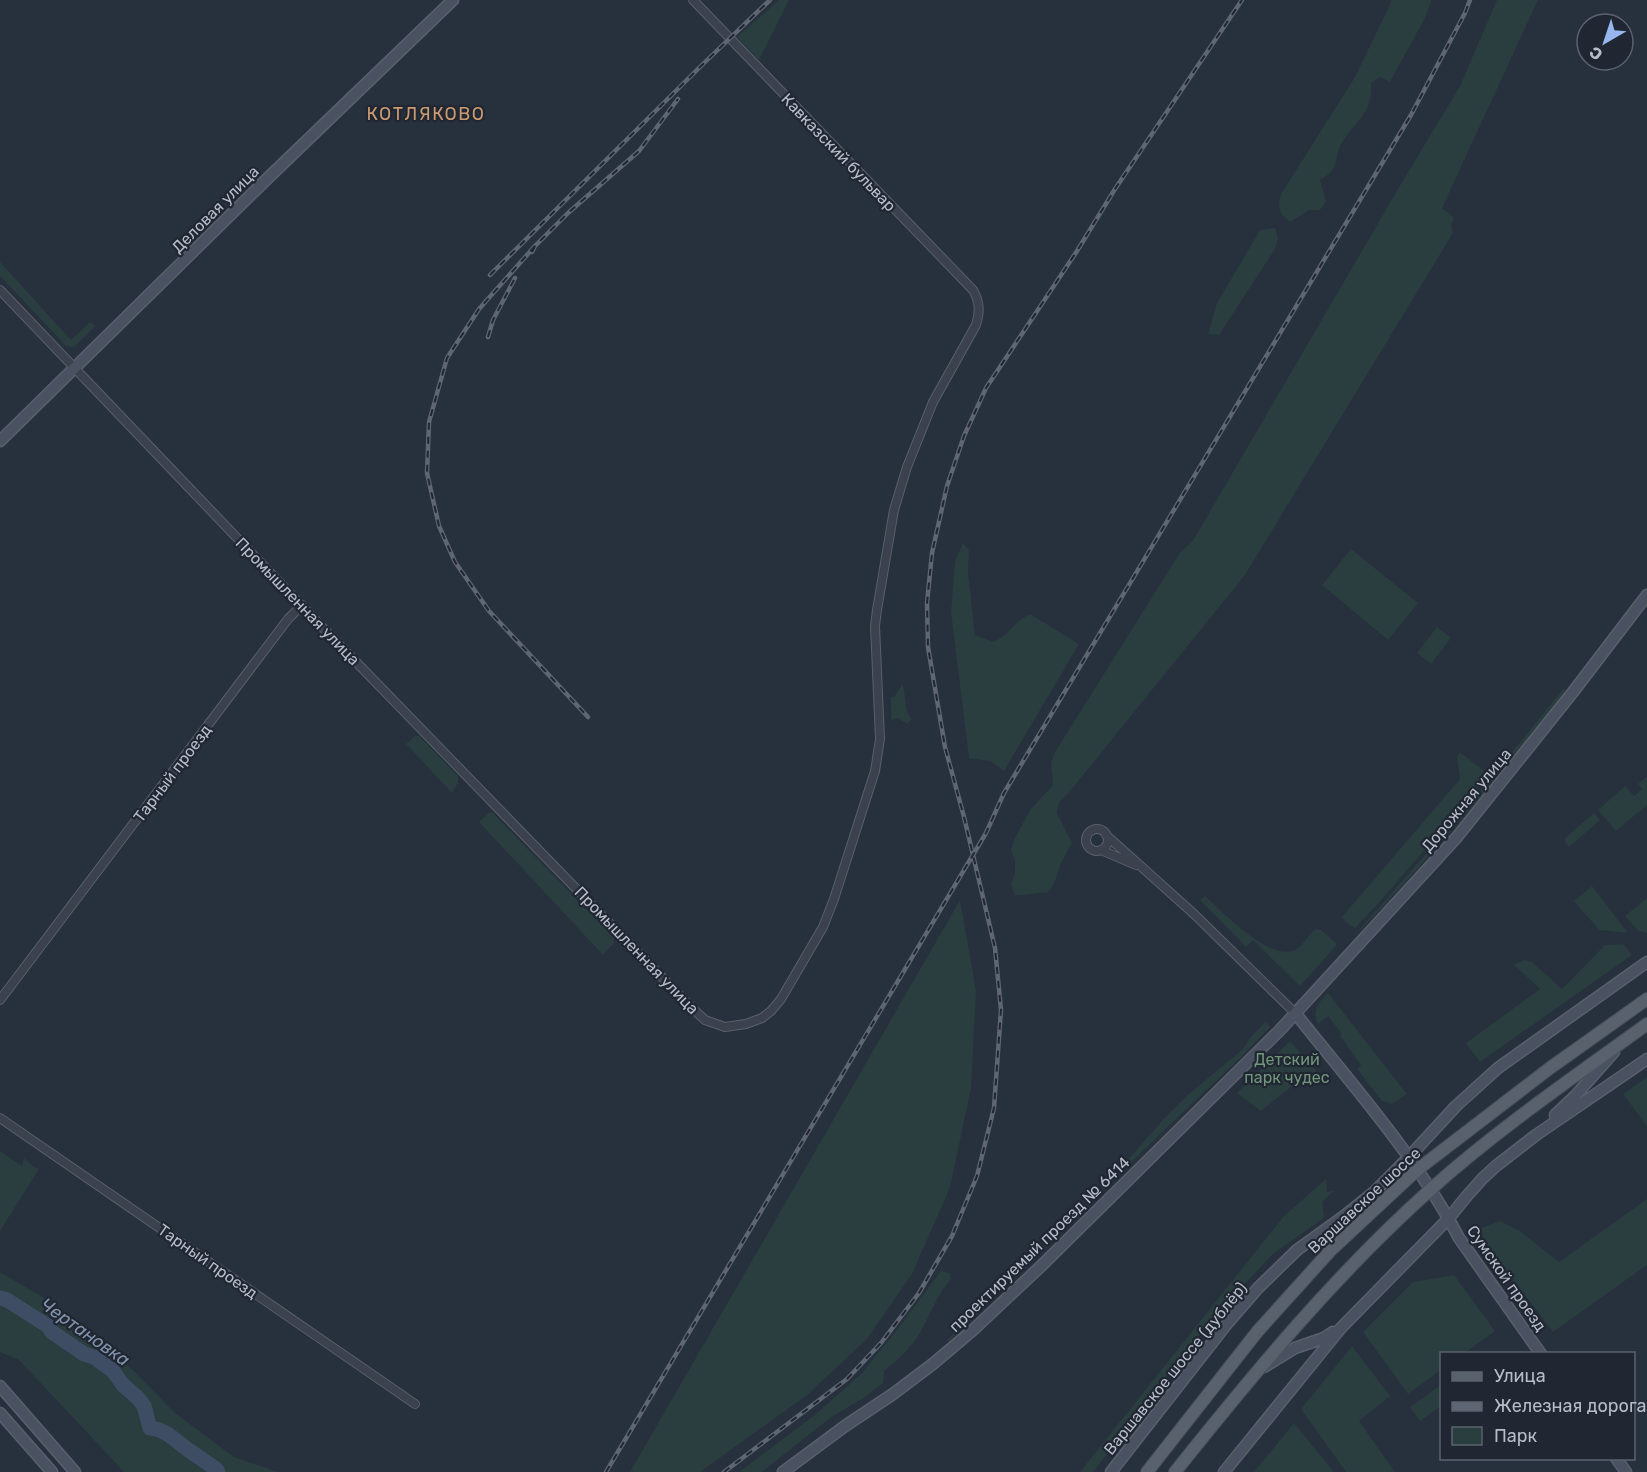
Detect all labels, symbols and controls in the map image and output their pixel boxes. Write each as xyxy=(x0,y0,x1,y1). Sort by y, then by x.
north arrow xyxy=(1575,12,1635,72)
text: С xyxy=(1586,42,1606,64)
street label: Кавказский бульвар xyxy=(777,89,900,215)
district label: КОТЛЯКОВО xyxy=(367,103,485,125)
street label: Деловая улица xyxy=(168,162,263,257)
street label: Промышленная улица xyxy=(232,534,364,669)
street label: Тарный проезд xyxy=(130,720,216,826)
street label: Дорожная улица xyxy=(1418,745,1515,856)
street label: Промышленная улица xyxy=(571,883,703,1018)
park label: Детский парк чудес xyxy=(1244,1050,1330,1087)
street label: Варшавское шоссе xyxy=(1304,1143,1425,1257)
street label: проектируемый проезд № 6414 xyxy=(945,1153,1134,1336)
street label: Тарный проезд xyxy=(154,1220,262,1303)
street label: Сумской проезд xyxy=(1463,1222,1550,1335)
street label: Варшавское шоссе (дублёр) xyxy=(1100,1278,1251,1458)
water label: Чертановка xyxy=(36,1293,134,1371)
legend xyxy=(1440,1352,1635,1460)
text: Улица xyxy=(1494,1365,1546,1387)
text: Железная дорога xyxy=(1494,1395,1647,1417)
text: Парк xyxy=(1494,1425,1538,1447)

